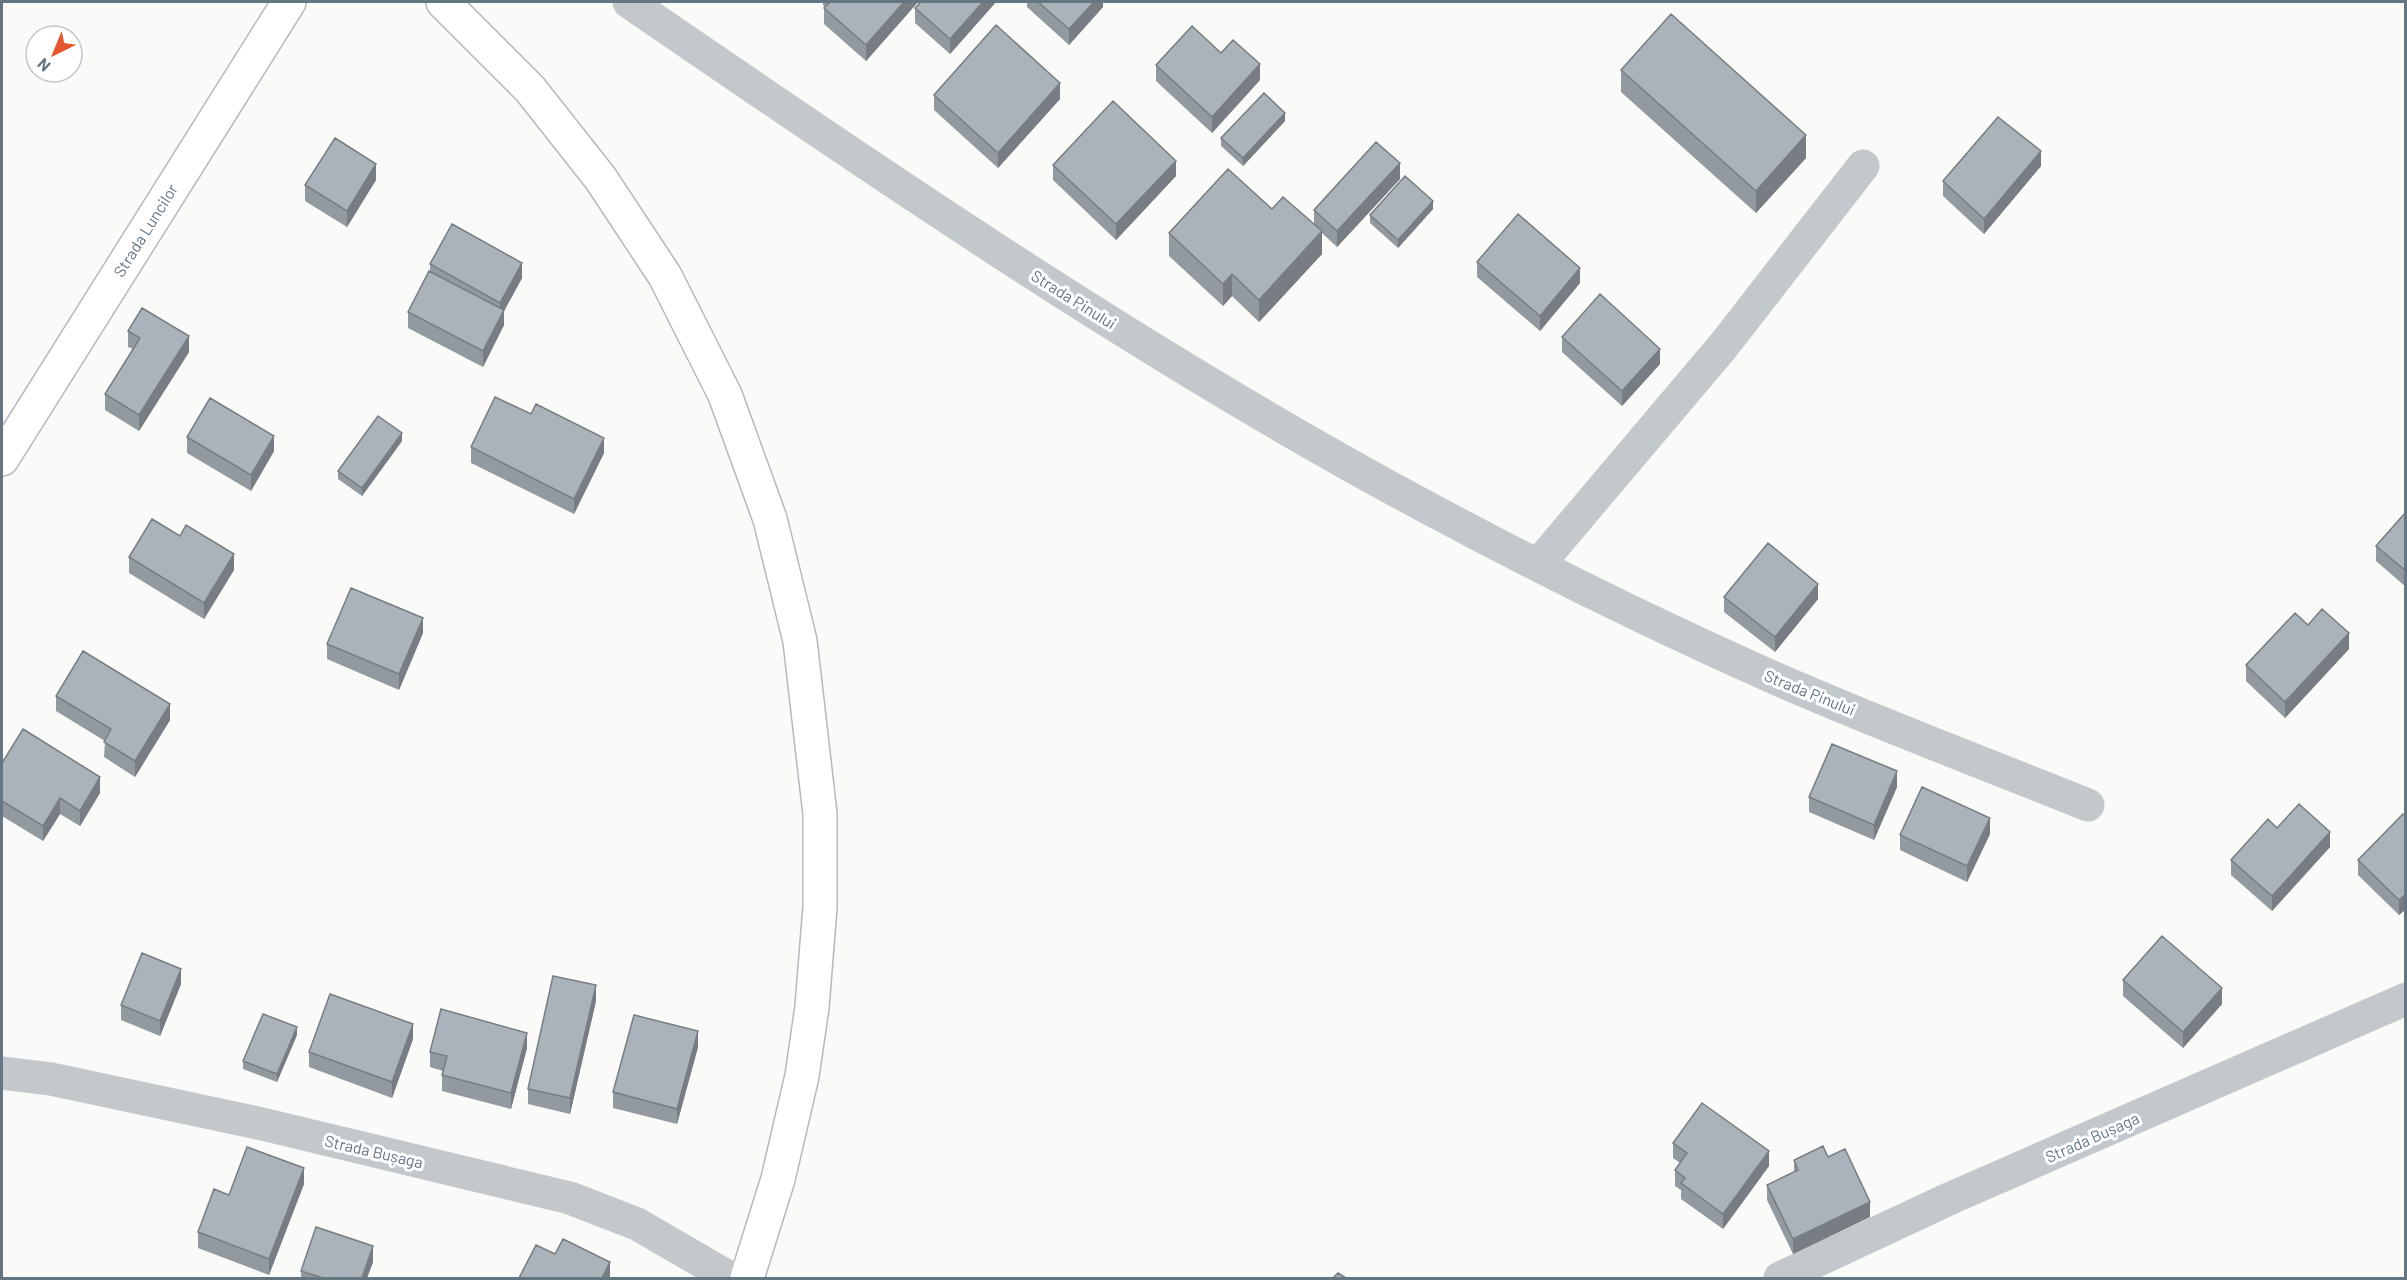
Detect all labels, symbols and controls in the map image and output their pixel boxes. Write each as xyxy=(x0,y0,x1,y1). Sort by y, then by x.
north arrow xyxy=(24,24,84,84)
text: N xyxy=(33,55,54,76)
street label: Strada Luncilor xyxy=(109,180,181,280)
street label: Strada Pinului xyxy=(1028,265,1120,333)
street label: Strada Pinului xyxy=(1762,665,1858,719)
street label: Strada Bușaga xyxy=(2042,1108,2142,1166)
street label: Strada Bușaga xyxy=(323,1130,425,1172)

